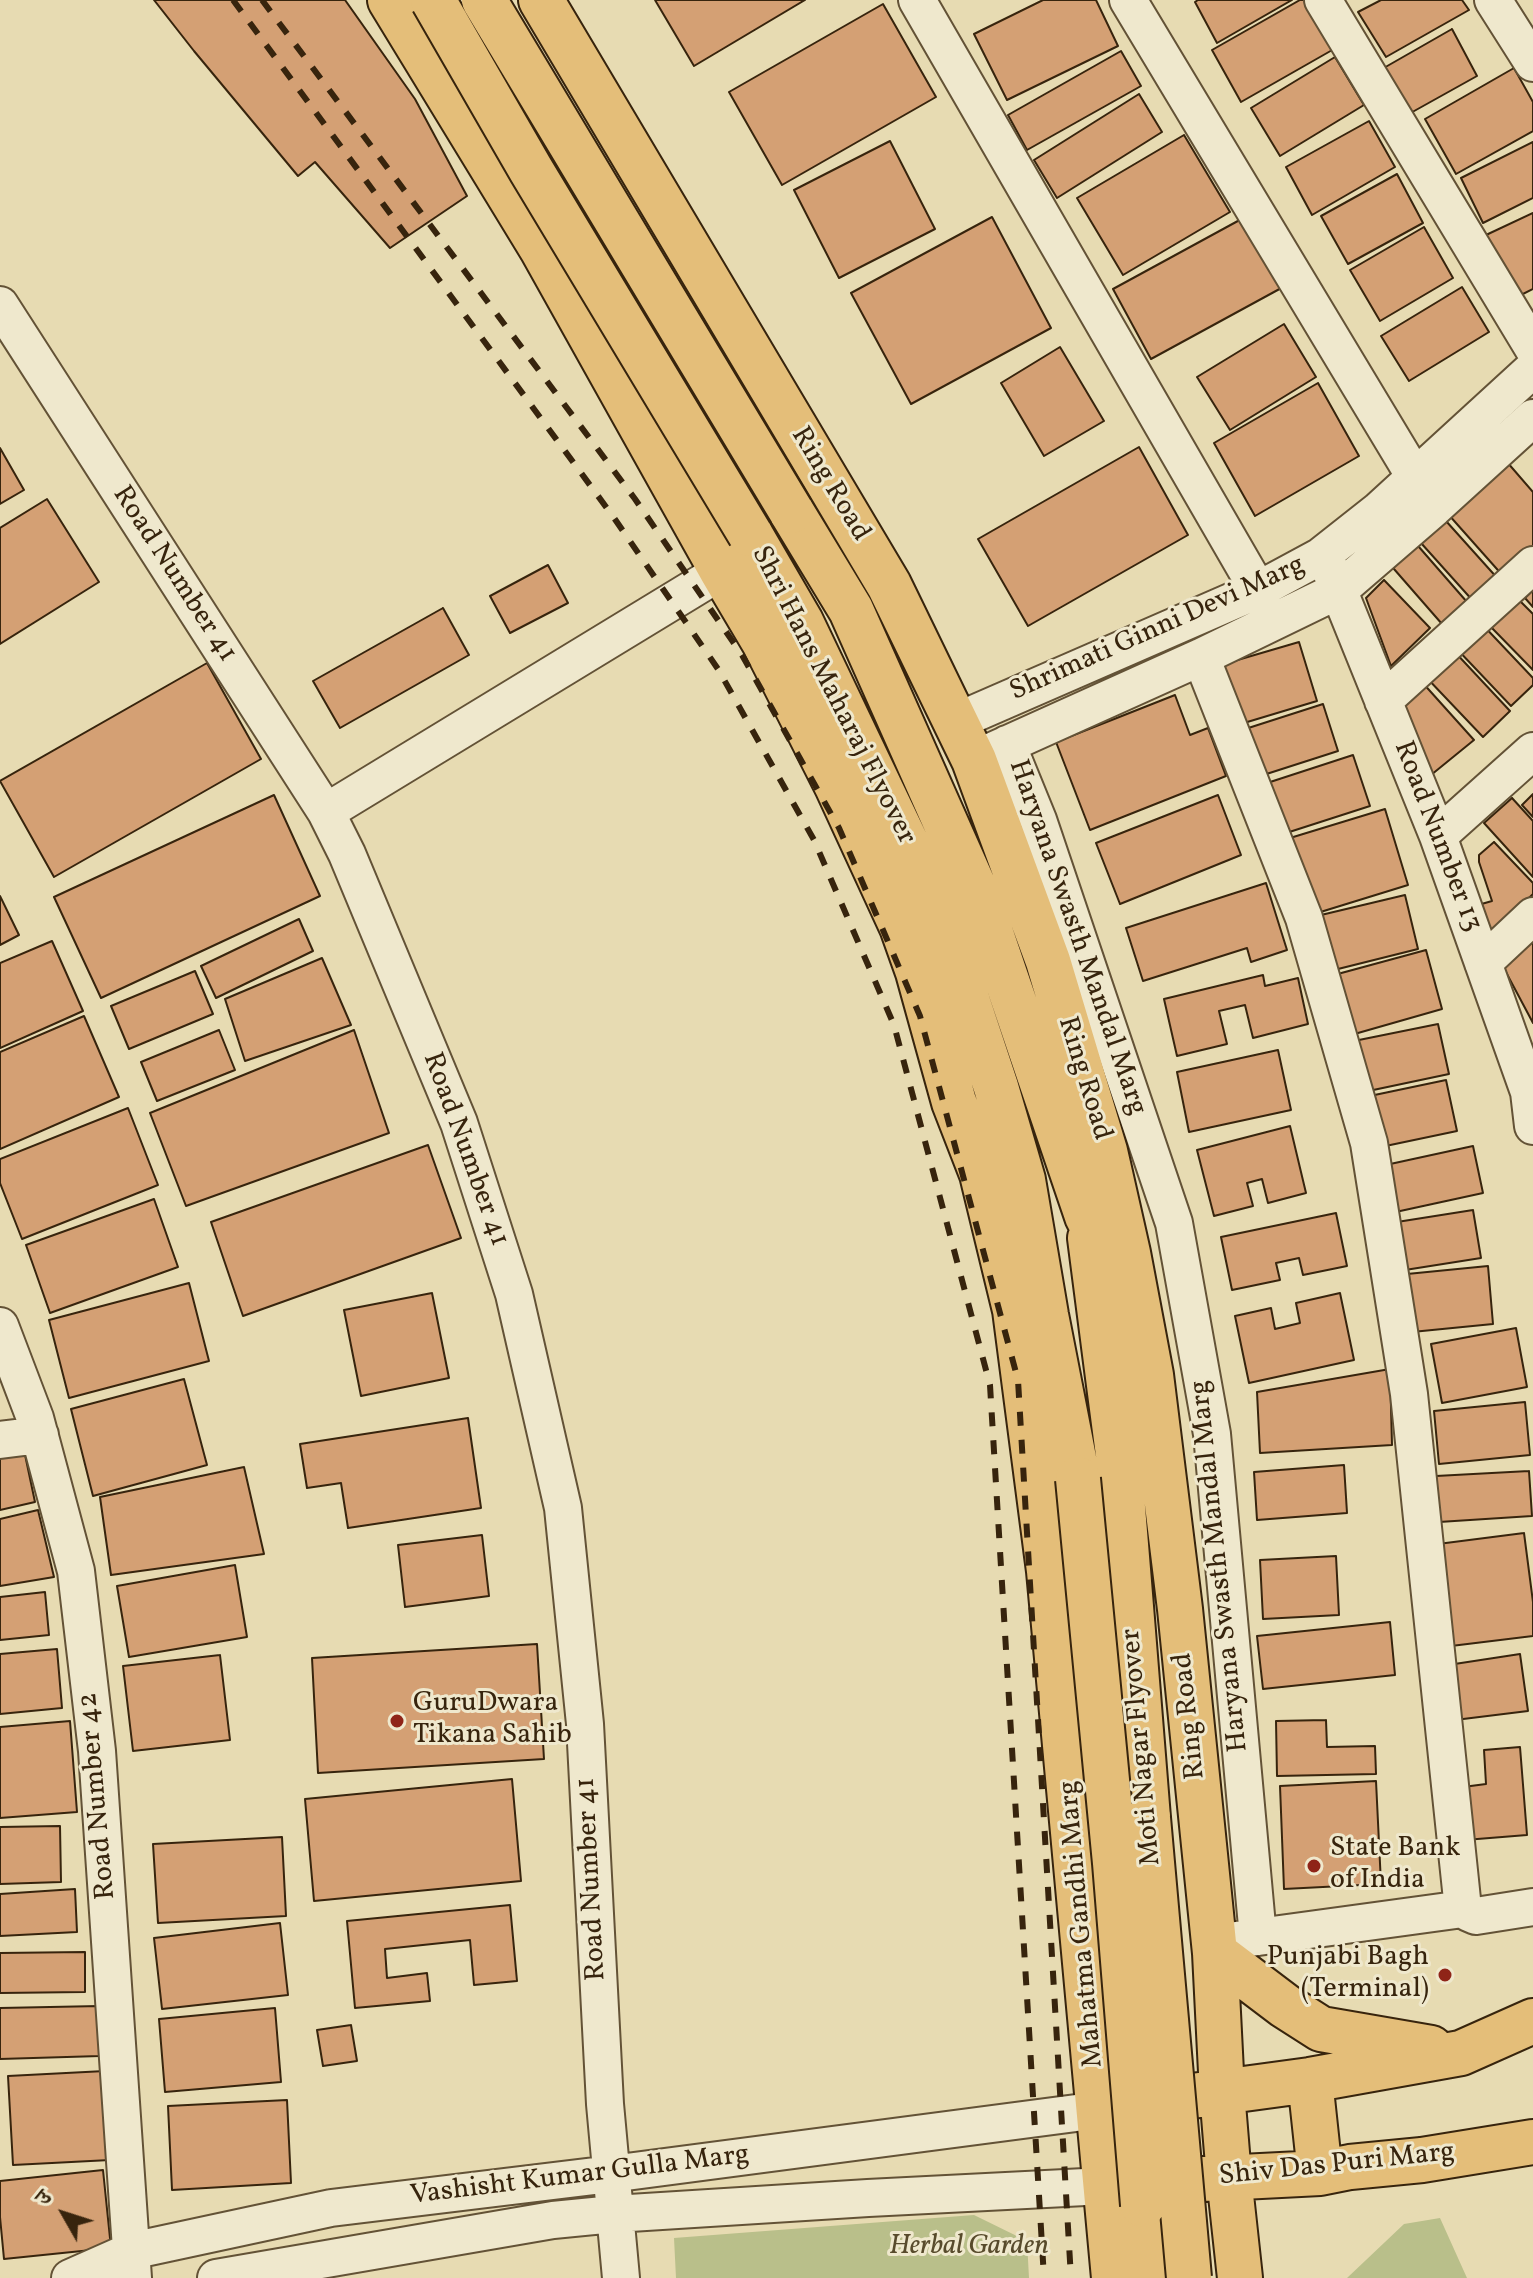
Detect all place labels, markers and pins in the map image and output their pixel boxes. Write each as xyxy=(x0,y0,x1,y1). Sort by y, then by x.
place label: GuruDwara Tikana Sahib xyxy=(413,1688,572,1754)
marker: GuruDwara Tikana Sahib xyxy=(388,1712,406,1730)
place label: State Bank of India xyxy=(1330,1833,1461,1899)
marker: State Bank of India xyxy=(1305,1857,1323,1875)
place label: Punjabi Bagh (Terminal) xyxy=(1267,1942,1429,2008)
marker: Punjabi Bagh (Terminal) xyxy=(1436,1966,1454,1984)

